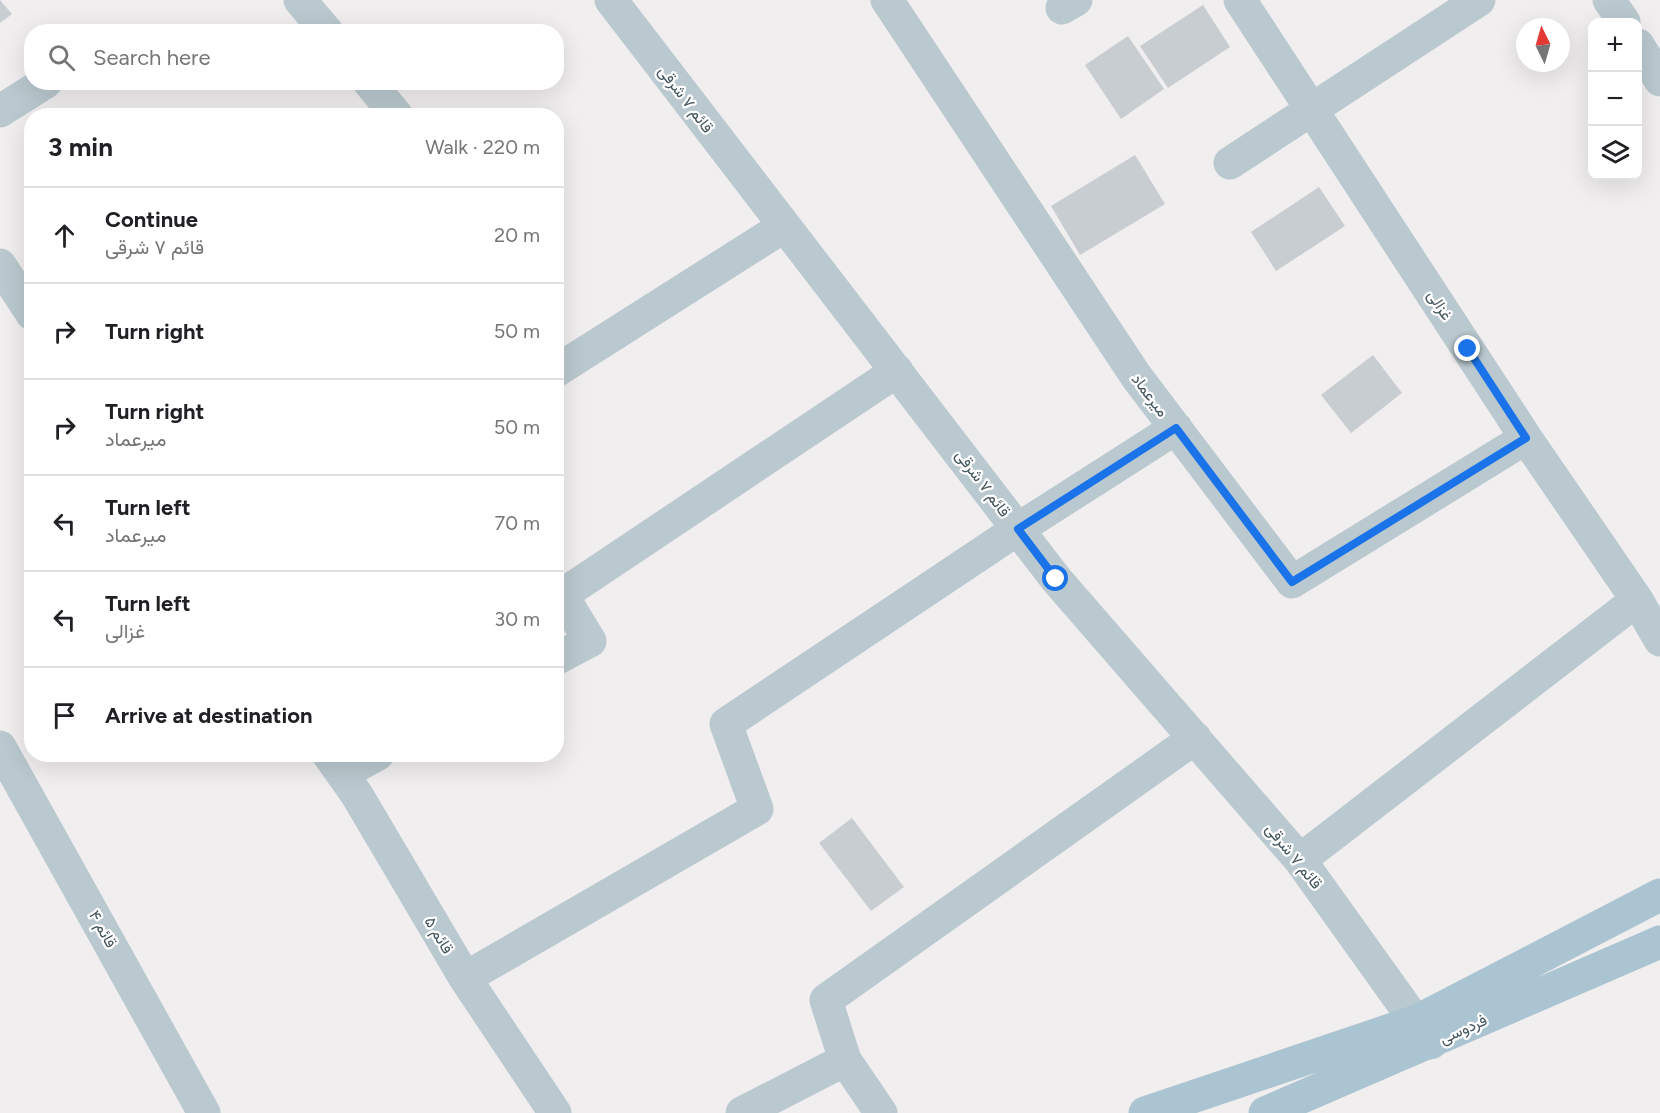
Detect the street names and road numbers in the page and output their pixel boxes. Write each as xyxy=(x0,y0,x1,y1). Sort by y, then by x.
street label: قائم ۷ شرقی xyxy=(654,62,717,137)
street label: غزالی xyxy=(1422,286,1457,324)
street label: میرعماد xyxy=(1127,370,1172,421)
street label: قائم ۷ شرقی xyxy=(951,446,1014,521)
street label: قائم ۷ شرقی xyxy=(1261,819,1326,893)
street label: قائم ۴ xyxy=(84,907,121,951)
street label: قائم ۵ xyxy=(420,913,457,958)
street label: فردوسی xyxy=(1436,1010,1490,1049)

